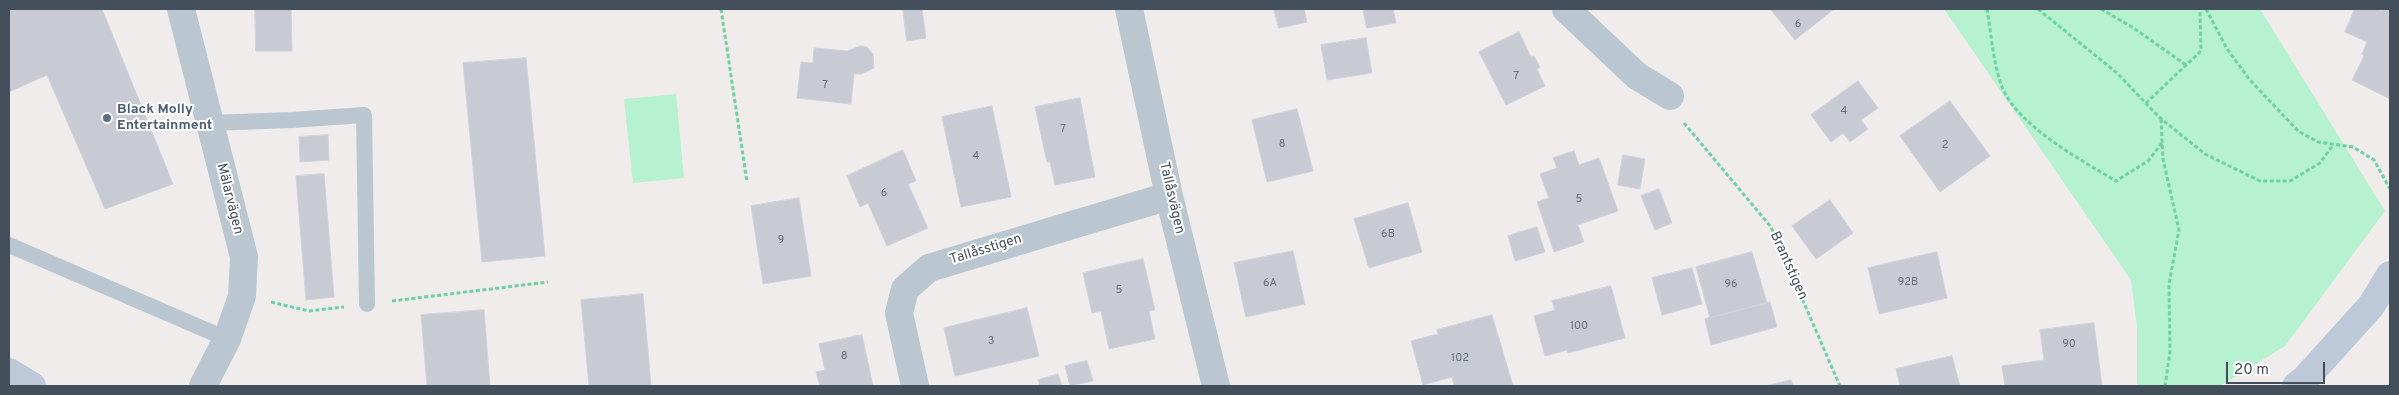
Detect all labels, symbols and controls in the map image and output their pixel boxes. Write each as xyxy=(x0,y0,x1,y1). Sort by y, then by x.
house number: 6 xyxy=(1795,18,1801,32)
house number: 7 xyxy=(1513,70,1519,84)
house number: 7 xyxy=(822,79,828,93)
place label: Black Molly Entertainment xyxy=(117,102,212,134)
house number: 4 xyxy=(1841,105,1847,119)
marker: Black Molly Entertainment xyxy=(101,112,113,124)
house number: 7 xyxy=(1060,123,1066,137)
house number: 8 xyxy=(1279,138,1285,152)
house number: 2 xyxy=(1942,139,1948,153)
house number: 4 xyxy=(973,150,979,164)
street label: Tallåsvägen xyxy=(1155,160,1187,236)
street label: Mälarvägen xyxy=(212,162,246,236)
house number: 6 xyxy=(881,187,887,201)
house number: 5 xyxy=(1576,193,1582,207)
house number: 6B xyxy=(1381,228,1395,242)
street label: Brantstigen xyxy=(1765,229,1811,303)
street label: Tallåsstigen xyxy=(948,231,1024,269)
house number: 9 xyxy=(778,234,784,248)
house number: 92B xyxy=(1898,276,1918,290)
house number: 6A xyxy=(1263,277,1277,291)
house number: 96 xyxy=(1724,278,1738,292)
house number: 5 xyxy=(1116,284,1122,298)
house number: 100 xyxy=(1570,320,1588,334)
house number: 3 xyxy=(988,335,994,349)
house number: 90 xyxy=(2062,338,2076,352)
house number: 8 xyxy=(841,350,847,364)
house number: 102 xyxy=(1451,352,1469,366)
scale bar xyxy=(2229,352,2328,384)
text: 20 m xyxy=(2234,361,2269,380)

